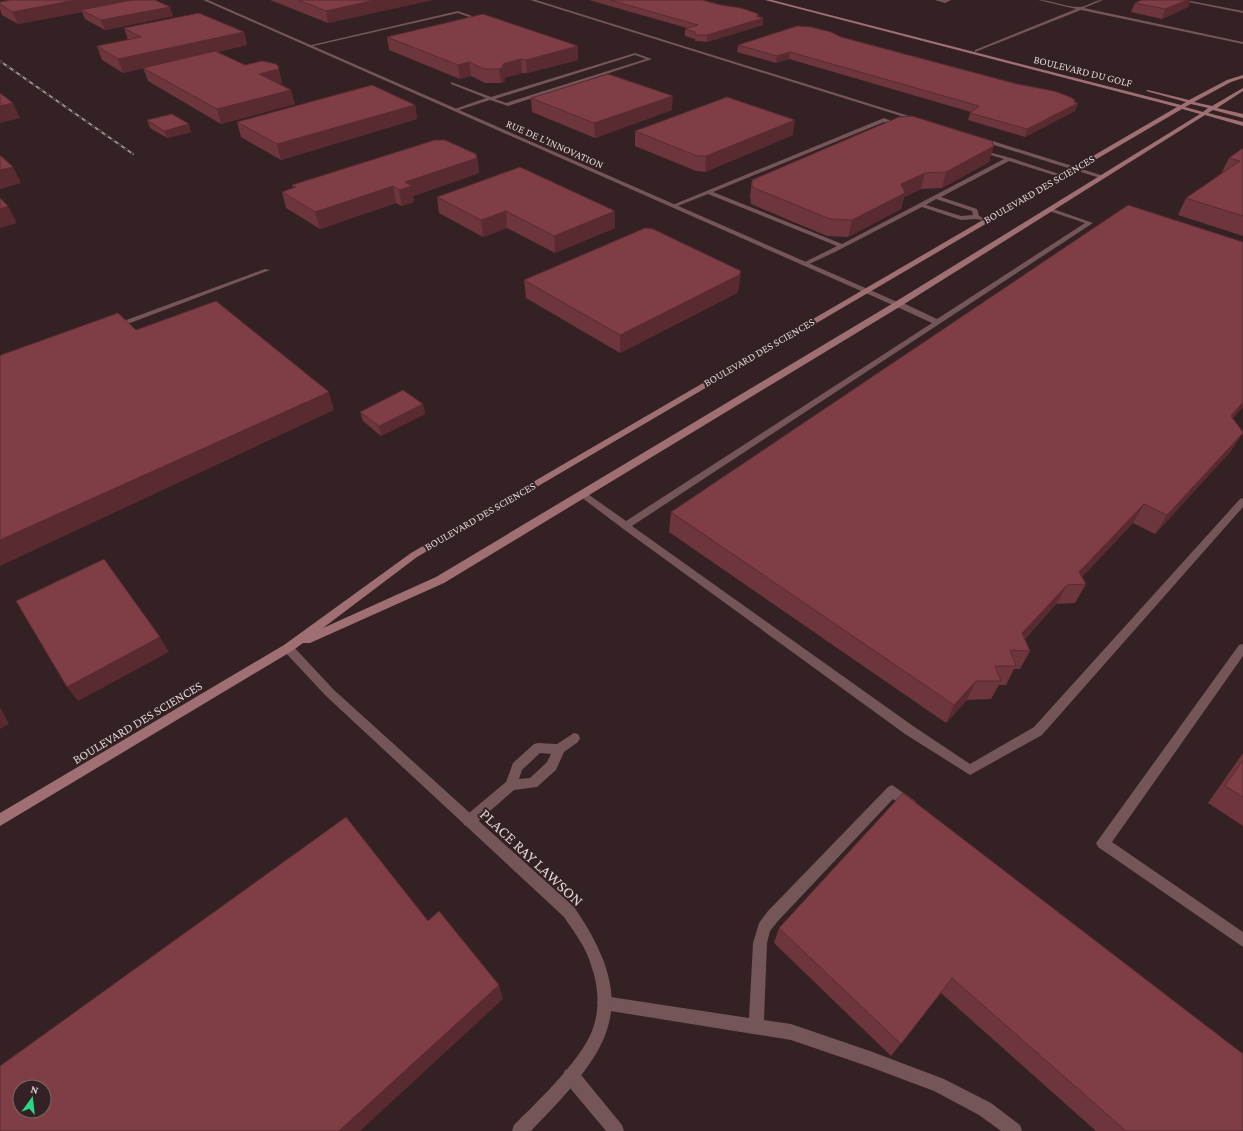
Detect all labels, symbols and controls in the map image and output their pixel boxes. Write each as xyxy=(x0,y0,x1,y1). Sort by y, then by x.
street label: BOULEVARD DU GOLF xyxy=(1032,53,1134,89)
street label: RUE DE L'INNOVATION xyxy=(505,117,605,171)
street label: BOULEVARD DES SCIENCES xyxy=(982,152,1096,226)
street label: BOULEVARD DES SCIENCES xyxy=(702,315,816,389)
street label: BOULEVARD DES SCIENCES xyxy=(423,479,537,553)
street label: BOULEVARD DES SCIENCES xyxy=(70,678,205,767)
street label: PLACE RAY LAWSON xyxy=(477,805,587,909)
north arrow xyxy=(12,1079,52,1119)
text: N xyxy=(29,1083,40,1096)

